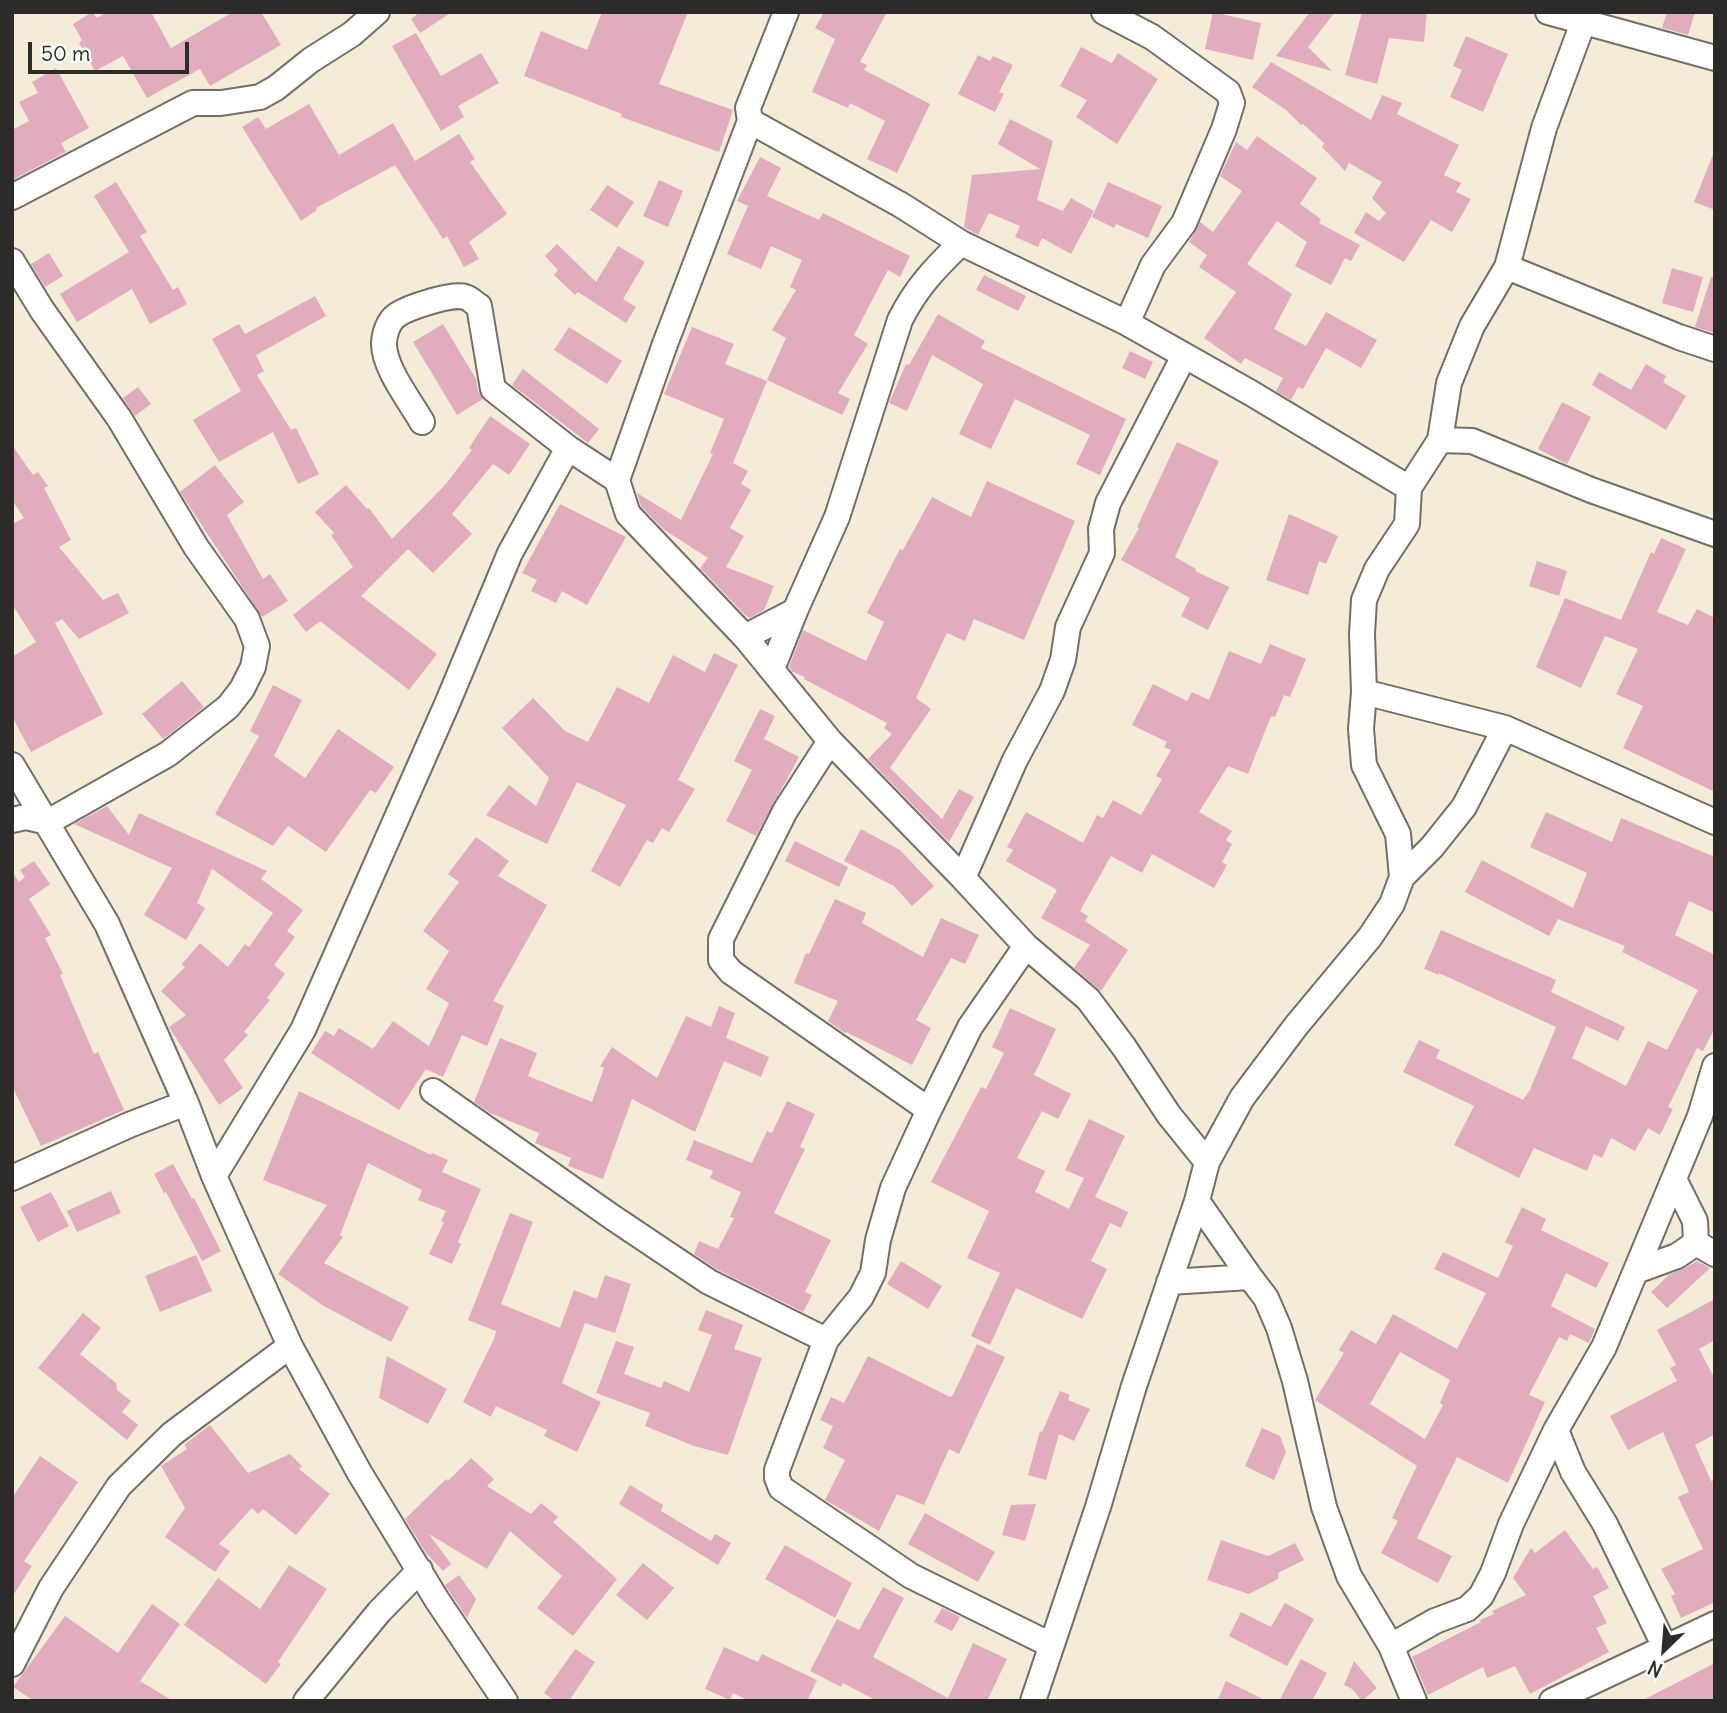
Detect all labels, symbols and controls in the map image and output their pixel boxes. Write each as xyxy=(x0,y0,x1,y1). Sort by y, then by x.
scale bar xyxy=(32,28,192,72)
text: 50 m xyxy=(41,40,90,67)
north arrow xyxy=(1629,1615,1699,1685)
text: N xyxy=(1644,1655,1666,1683)

